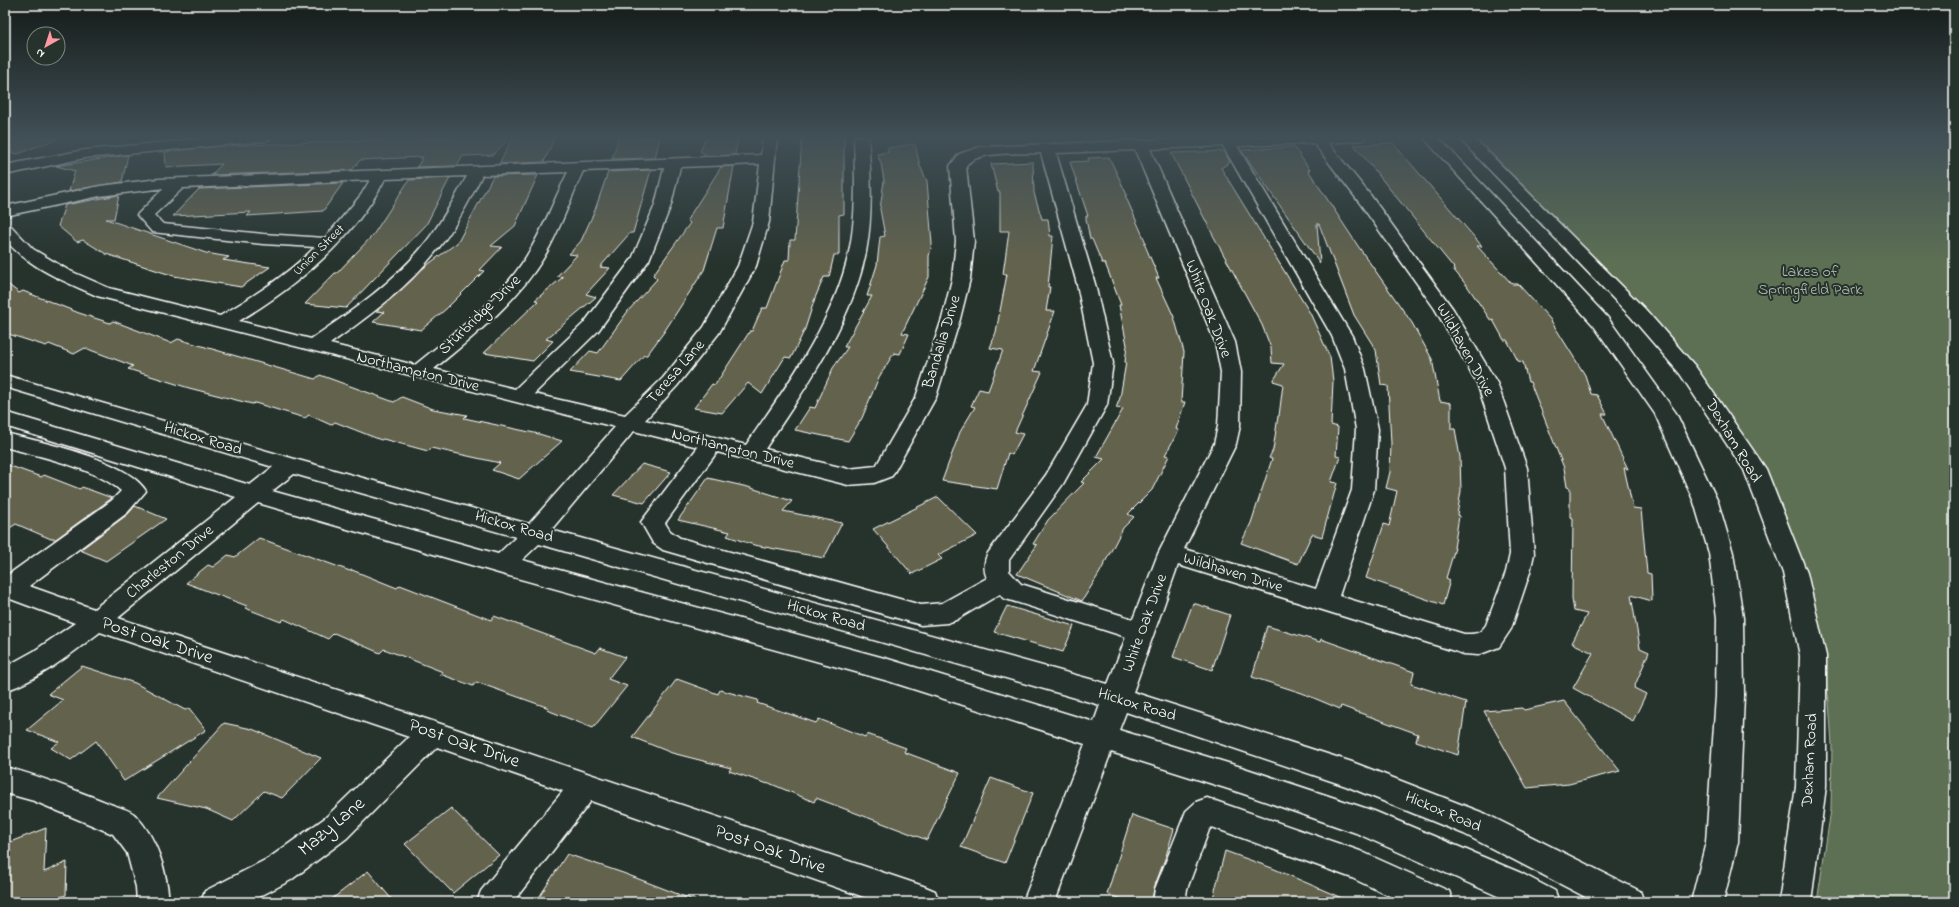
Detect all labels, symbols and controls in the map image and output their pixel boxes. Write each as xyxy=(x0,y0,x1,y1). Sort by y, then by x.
north arrow xyxy=(26,26,66,66)
text: N xyxy=(32,44,48,62)
street label: Union Street xyxy=(289,219,350,280)
street label: White Oak Drive xyxy=(1178,257,1238,362)
park label: Lakes of Springfield Park xyxy=(1758,260,1863,302)
street label: Sturbridge Drive xyxy=(433,269,527,361)
street label: Bandalia Drive xyxy=(916,292,968,393)
street label: Wildhaven Drive xyxy=(1430,299,1501,402)
street label: Teresa Lane xyxy=(641,334,711,410)
street label: Northampton Drive xyxy=(354,345,483,399)
street label: Dexham Road xyxy=(1698,394,1767,487)
street label: Hickox Road xyxy=(161,416,245,462)
street label: Northampton Drive xyxy=(669,422,798,476)
street label: Hickox Road xyxy=(472,504,556,550)
street label: Charleston Drive xyxy=(121,518,220,605)
street label: Wildhaven Drive xyxy=(1180,546,1287,600)
street label: White Oak Drive xyxy=(1116,570,1174,675)
street label: Hickox Road xyxy=(784,593,868,639)
street label: Post Oak Drive xyxy=(98,610,217,672)
street label: Hickox Road xyxy=(1095,682,1179,728)
street label: Post Oak Drive xyxy=(405,712,524,776)
street label: Dexham Road xyxy=(1796,713,1824,808)
street label: Hickox Road xyxy=(1401,785,1485,839)
street label: Mazy Lane xyxy=(293,791,372,864)
street label: Post Oak Drive xyxy=(711,818,830,882)

